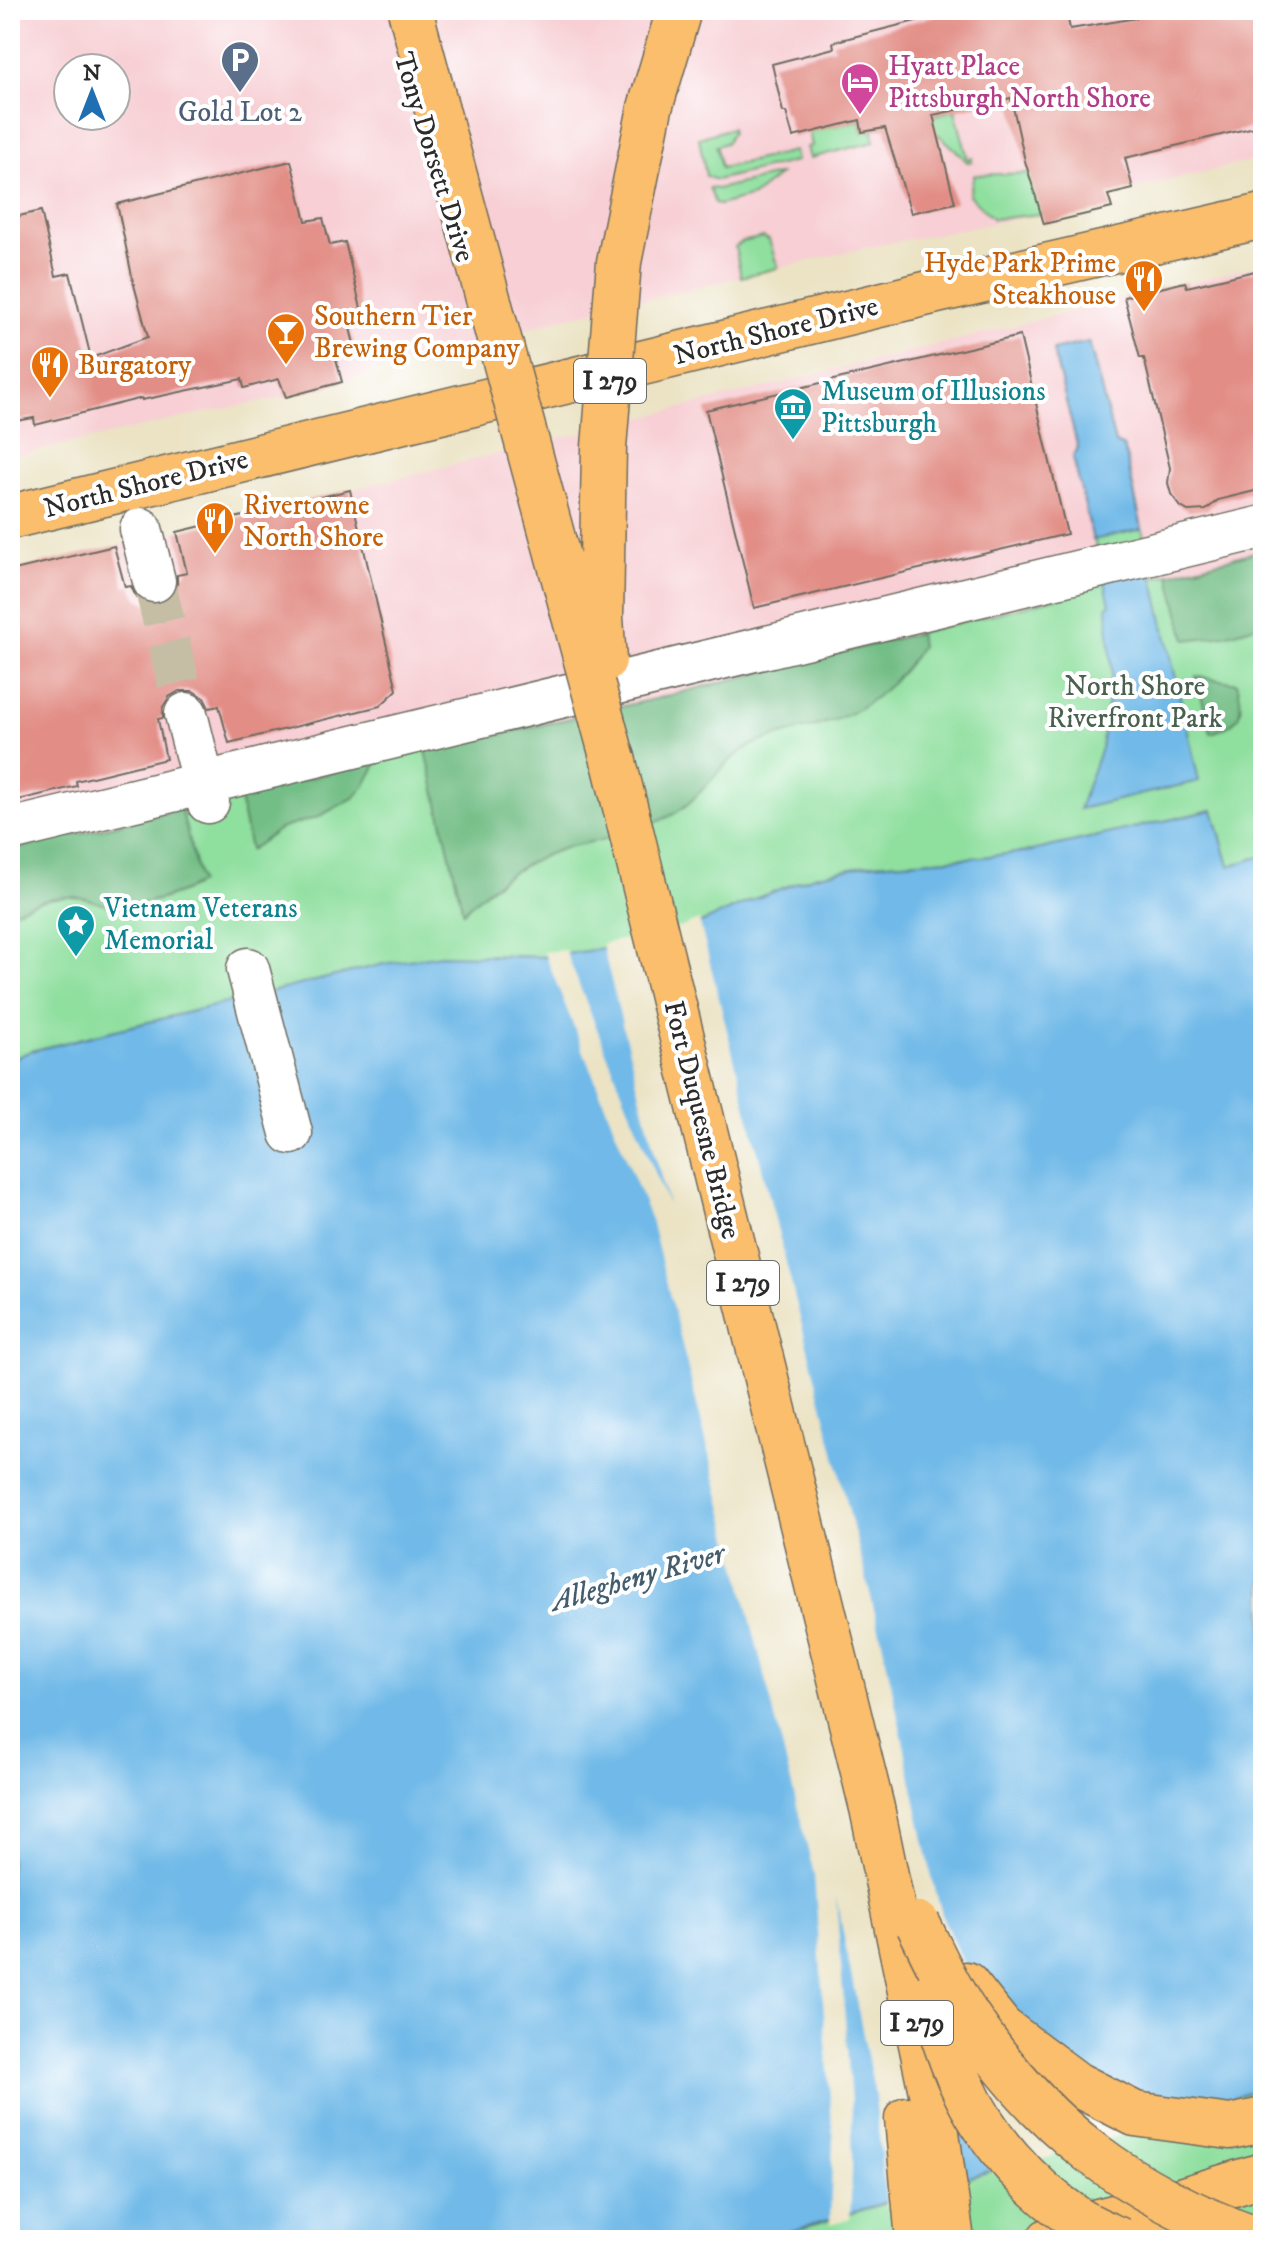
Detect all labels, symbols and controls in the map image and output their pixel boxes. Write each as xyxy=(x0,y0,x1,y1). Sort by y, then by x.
parking icon: Gold Lot 2 xyxy=(219,39,261,94)
street label: Tony Dorsett Drive xyxy=(385,48,483,266)
place label: Hyatt Place Pittsburgh North Shore xyxy=(888,49,1151,116)
north arrow xyxy=(52,52,132,132)
text: N xyxy=(83,60,101,87)
hotel icon: Hyatt Place Pittsburgh North Shore xyxy=(839,61,881,116)
place label: Gold Lot 2 xyxy=(178,95,302,130)
place label: Hyde Park Prime Steakhouse xyxy=(924,246,1116,313)
restaurant icon: Hyde Park Prime Steakhouse xyxy=(1123,258,1165,313)
street label: North Shore Drive xyxy=(670,289,882,373)
place label: Southern Tier Brewing Company xyxy=(314,299,521,366)
bar icon: Southern Tier Brewing Company xyxy=(265,311,307,366)
restaurant icon: Burgatory xyxy=(29,344,71,399)
place label: Burgatory xyxy=(78,348,192,383)
road number: I 279 xyxy=(574,359,646,403)
place label: Museum of Illusions Pittsburgh xyxy=(821,374,1046,441)
museum icon: Museum of Illusions Pittsburgh xyxy=(772,386,814,441)
street label: North Shore Drive xyxy=(40,442,252,526)
place label: Rivertowne North Shore xyxy=(243,488,384,555)
restaurant icon: Rivertowne North Shore xyxy=(194,500,236,555)
park label: North Shore Riverfront Park xyxy=(1048,669,1223,736)
place label: Vietnam Veterans Memorial xyxy=(103,891,298,958)
place icon: Vietnam Veterans Memorial xyxy=(55,903,97,958)
street label: Fort Duquesne Bridge xyxy=(655,997,749,1243)
road number: I 279 xyxy=(707,1261,779,1305)
water label: Allegheny River xyxy=(544,1535,731,1621)
road number: I 279 xyxy=(881,2001,953,2045)

